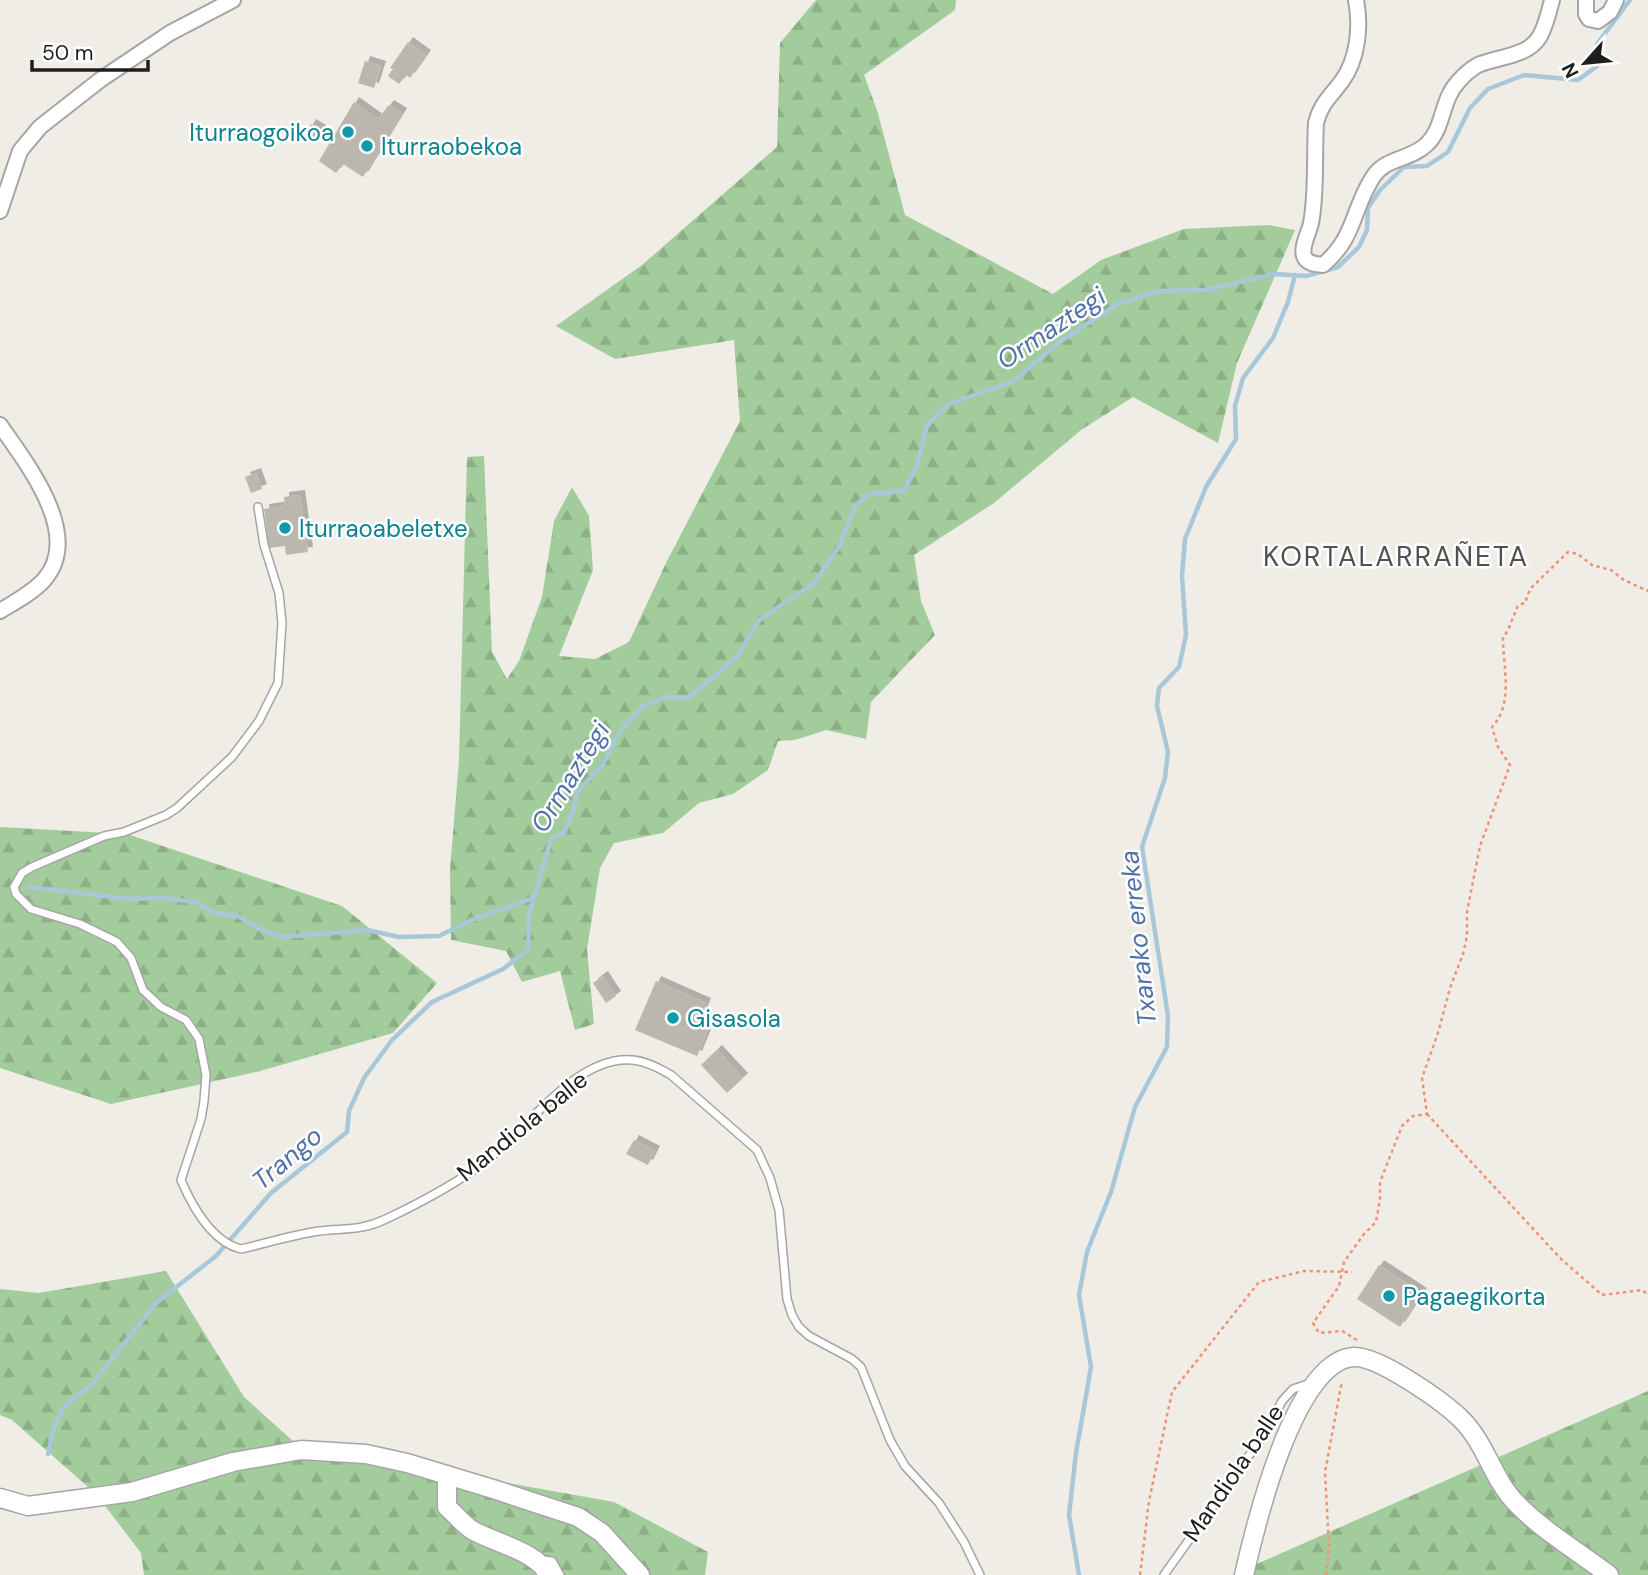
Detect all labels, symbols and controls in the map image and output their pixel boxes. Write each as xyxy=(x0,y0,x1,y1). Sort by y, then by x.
scale bar xyxy=(32,28,147,72)
north arrow xyxy=(1550,28,1620,98)
text: 50 m xyxy=(42,39,93,67)
text: N xyxy=(1556,59,1585,82)
place label: Iturraogoikoa xyxy=(189,117,334,148)
marker: Iturraogoikoa xyxy=(340,124,356,140)
place label: Iturraobekoa xyxy=(381,131,522,162)
marker: Iturraobekoa xyxy=(359,138,375,154)
water label: Ormaztegi xyxy=(990,279,1113,377)
place label: Iturraoabeletxe xyxy=(299,513,468,544)
marker: Iturraoabeletxe xyxy=(277,520,293,536)
district label: KORTALARRAÑETA xyxy=(1263,538,1529,575)
water label: Ormaztegi xyxy=(523,715,618,839)
water label: Txarako erreka xyxy=(1112,849,1164,1027)
place label: Gisasola xyxy=(687,1003,781,1034)
marker: Gisasola xyxy=(665,1010,681,1026)
street label: Mandiola balle xyxy=(450,1064,594,1188)
water label: Trango xyxy=(245,1119,329,1197)
place label: Pagaegikorta xyxy=(1403,1281,1545,1312)
marker: Pagaegikorta xyxy=(1381,1288,1397,1304)
street label: Mandiola balle xyxy=(1176,1398,1290,1548)

